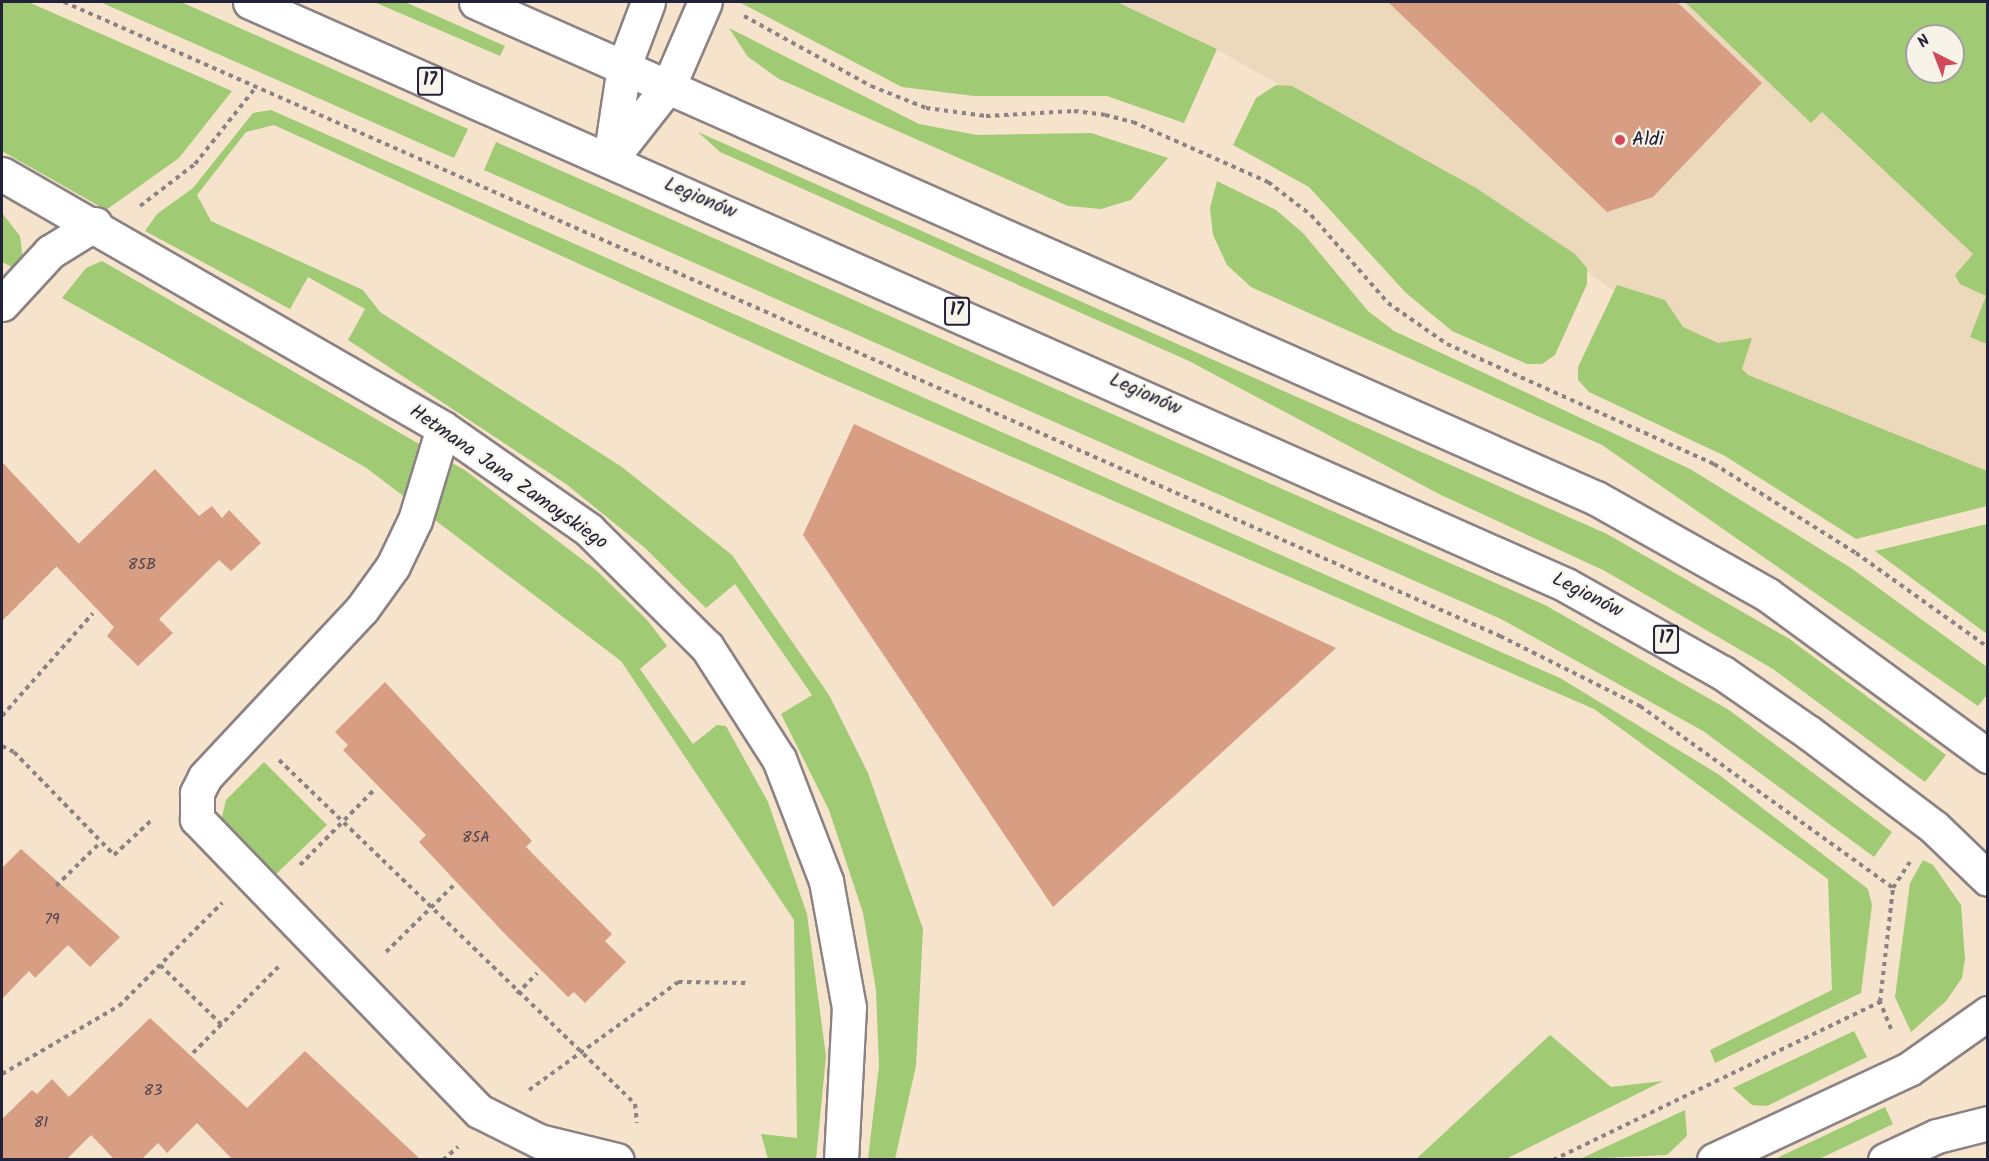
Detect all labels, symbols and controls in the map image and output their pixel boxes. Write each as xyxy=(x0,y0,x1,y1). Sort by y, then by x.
north arrow xyxy=(1905,24,1965,84)
text: N xyxy=(1912,29,1936,54)
road number: 17 xyxy=(416,66,444,96)
place label: Aldi xyxy=(1632,128,1664,152)
marker: Aldi xyxy=(1613,133,1627,147)
street label: Legionów xyxy=(660,173,740,225)
road number: 17 xyxy=(944,296,970,326)
street label: Legionów xyxy=(1105,369,1185,421)
street label: Hetmana Jana Zamoyskiego xyxy=(404,400,612,556)
house number: 85B xyxy=(128,555,156,575)
street label: Legionów xyxy=(1548,568,1626,624)
road number: 17 xyxy=(1652,624,1680,654)
house number: 85A xyxy=(462,828,490,848)
house number: 79 xyxy=(44,910,60,930)
house number: 83 xyxy=(144,1081,162,1101)
house number: 81 xyxy=(34,1113,48,1133)

